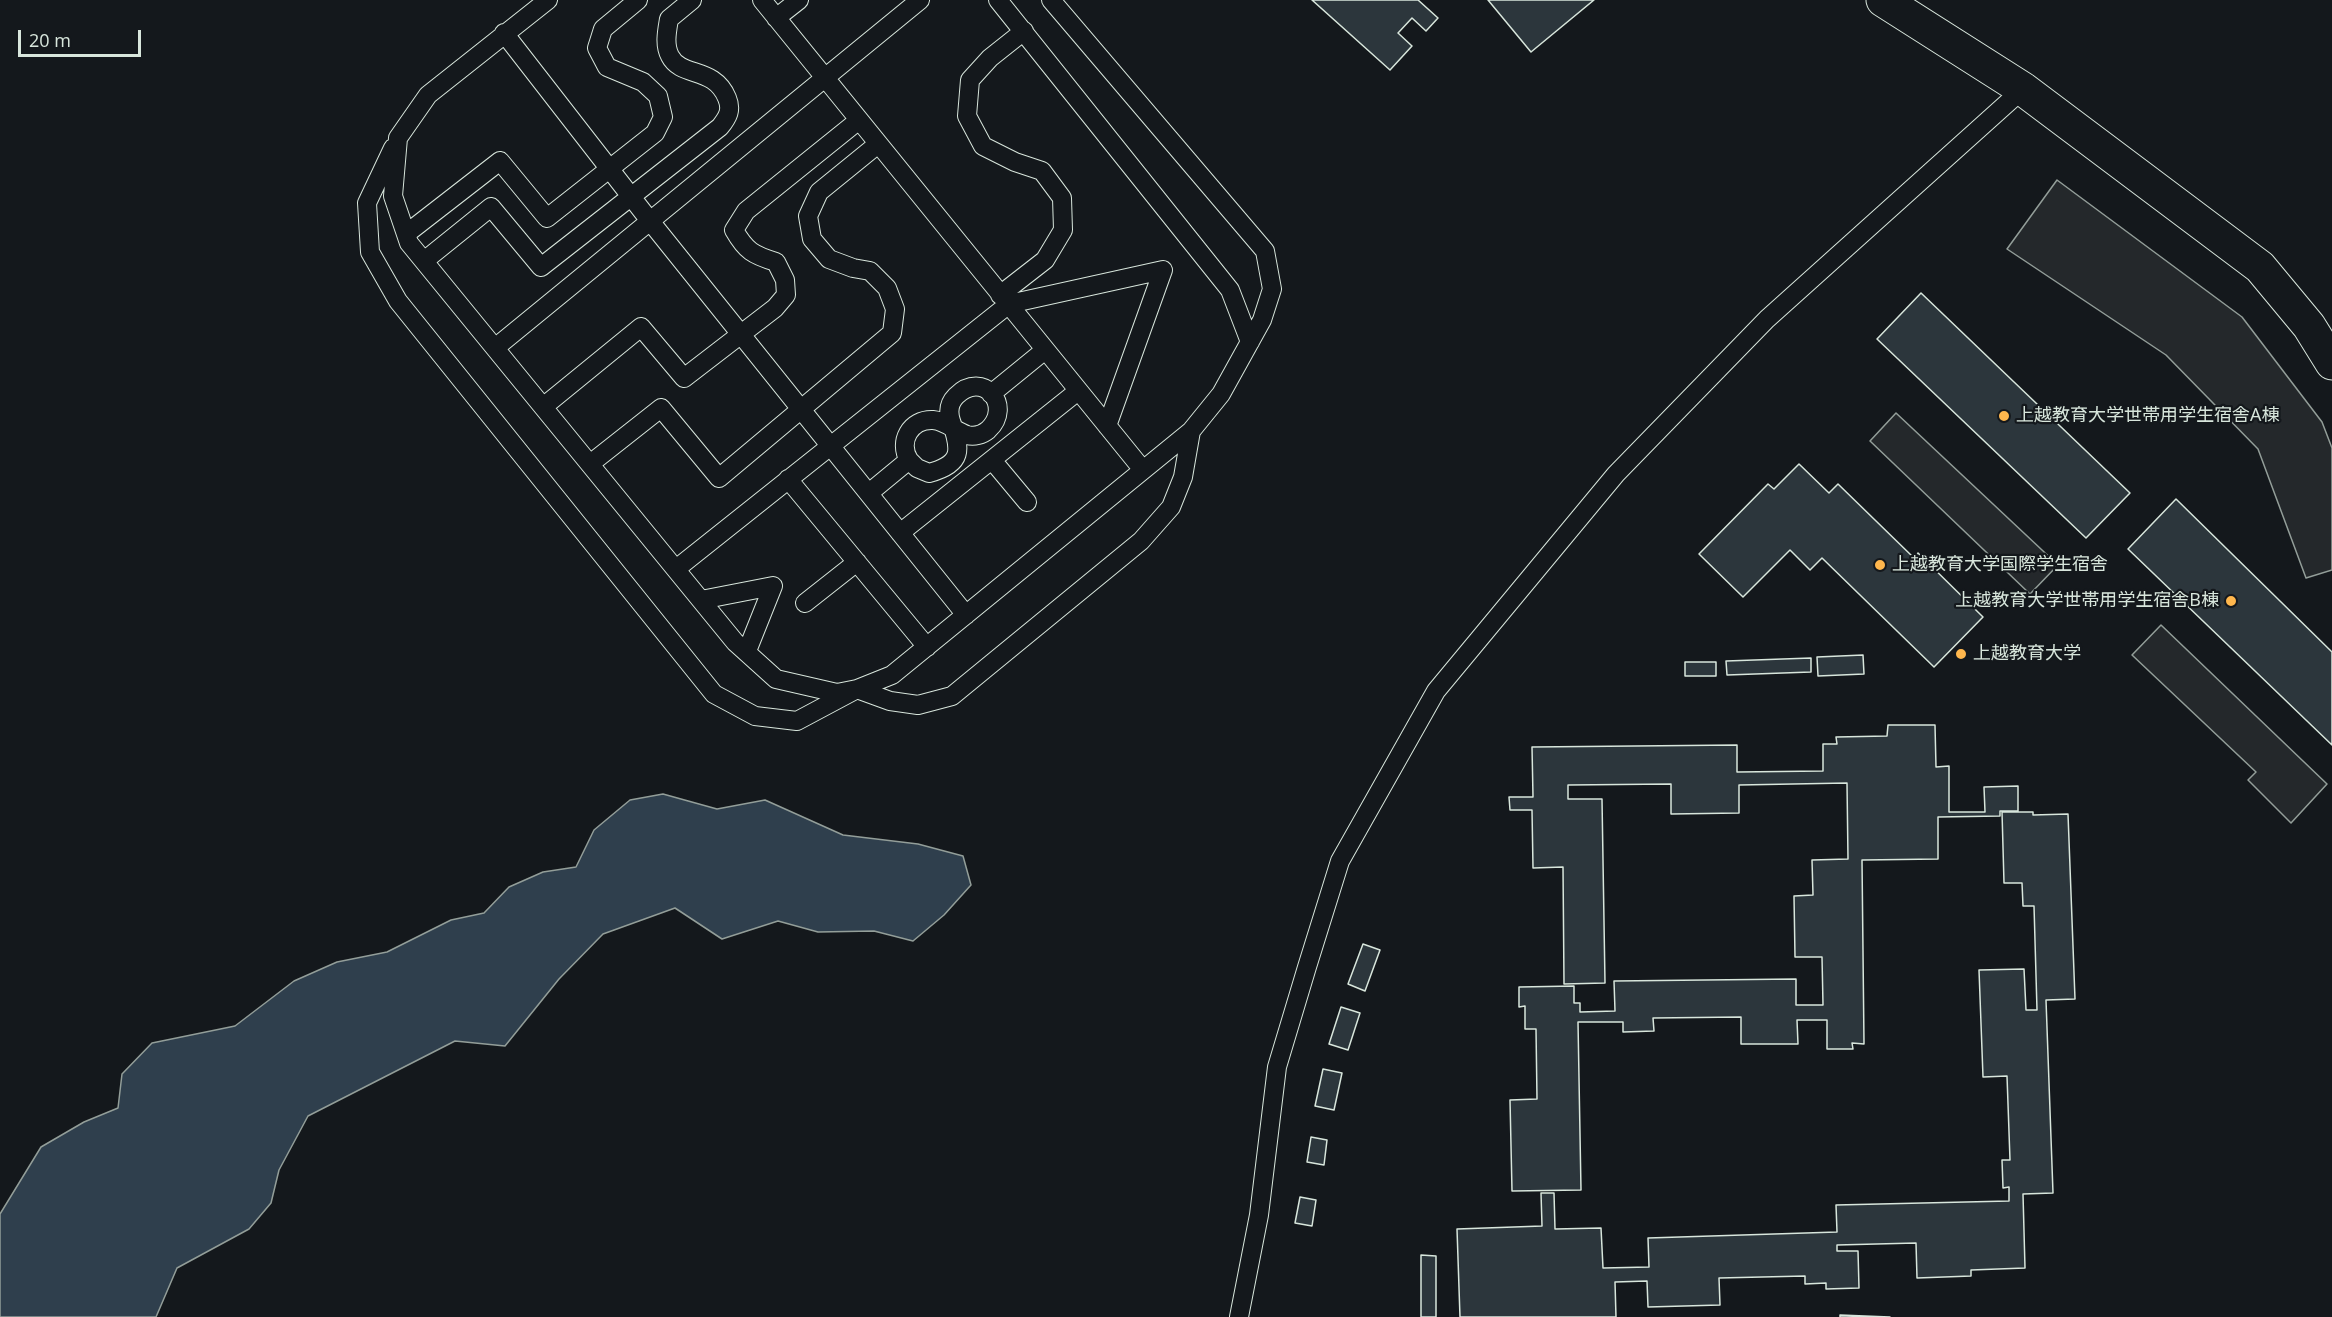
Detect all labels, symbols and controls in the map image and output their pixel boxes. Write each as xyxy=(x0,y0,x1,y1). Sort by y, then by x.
scale bar xyxy=(21,18,144,56)
text: 20 m xyxy=(29,28,71,52)
place label: 上越教育大学世帯用学生宿舎A棟 xyxy=(2016,405,2279,427)
marker: 上越教育大学世帯用学生宿舎A棟 xyxy=(1997,409,2011,423)
place label: 上越教育大学国際学生宿舎 xyxy=(1892,554,2108,576)
marker: 上越教育大学国際学生宿舎 xyxy=(1873,558,1887,572)
place label: 上越教育大学世帯用学生宿舎B棟 xyxy=(1955,590,2219,612)
marker: 上越教育大学世帯用学生宿舎B棟 xyxy=(2224,594,2238,608)
place label: 上越教育大学 xyxy=(1973,643,2081,665)
marker: 上越教育大学 xyxy=(1954,647,1968,661)

